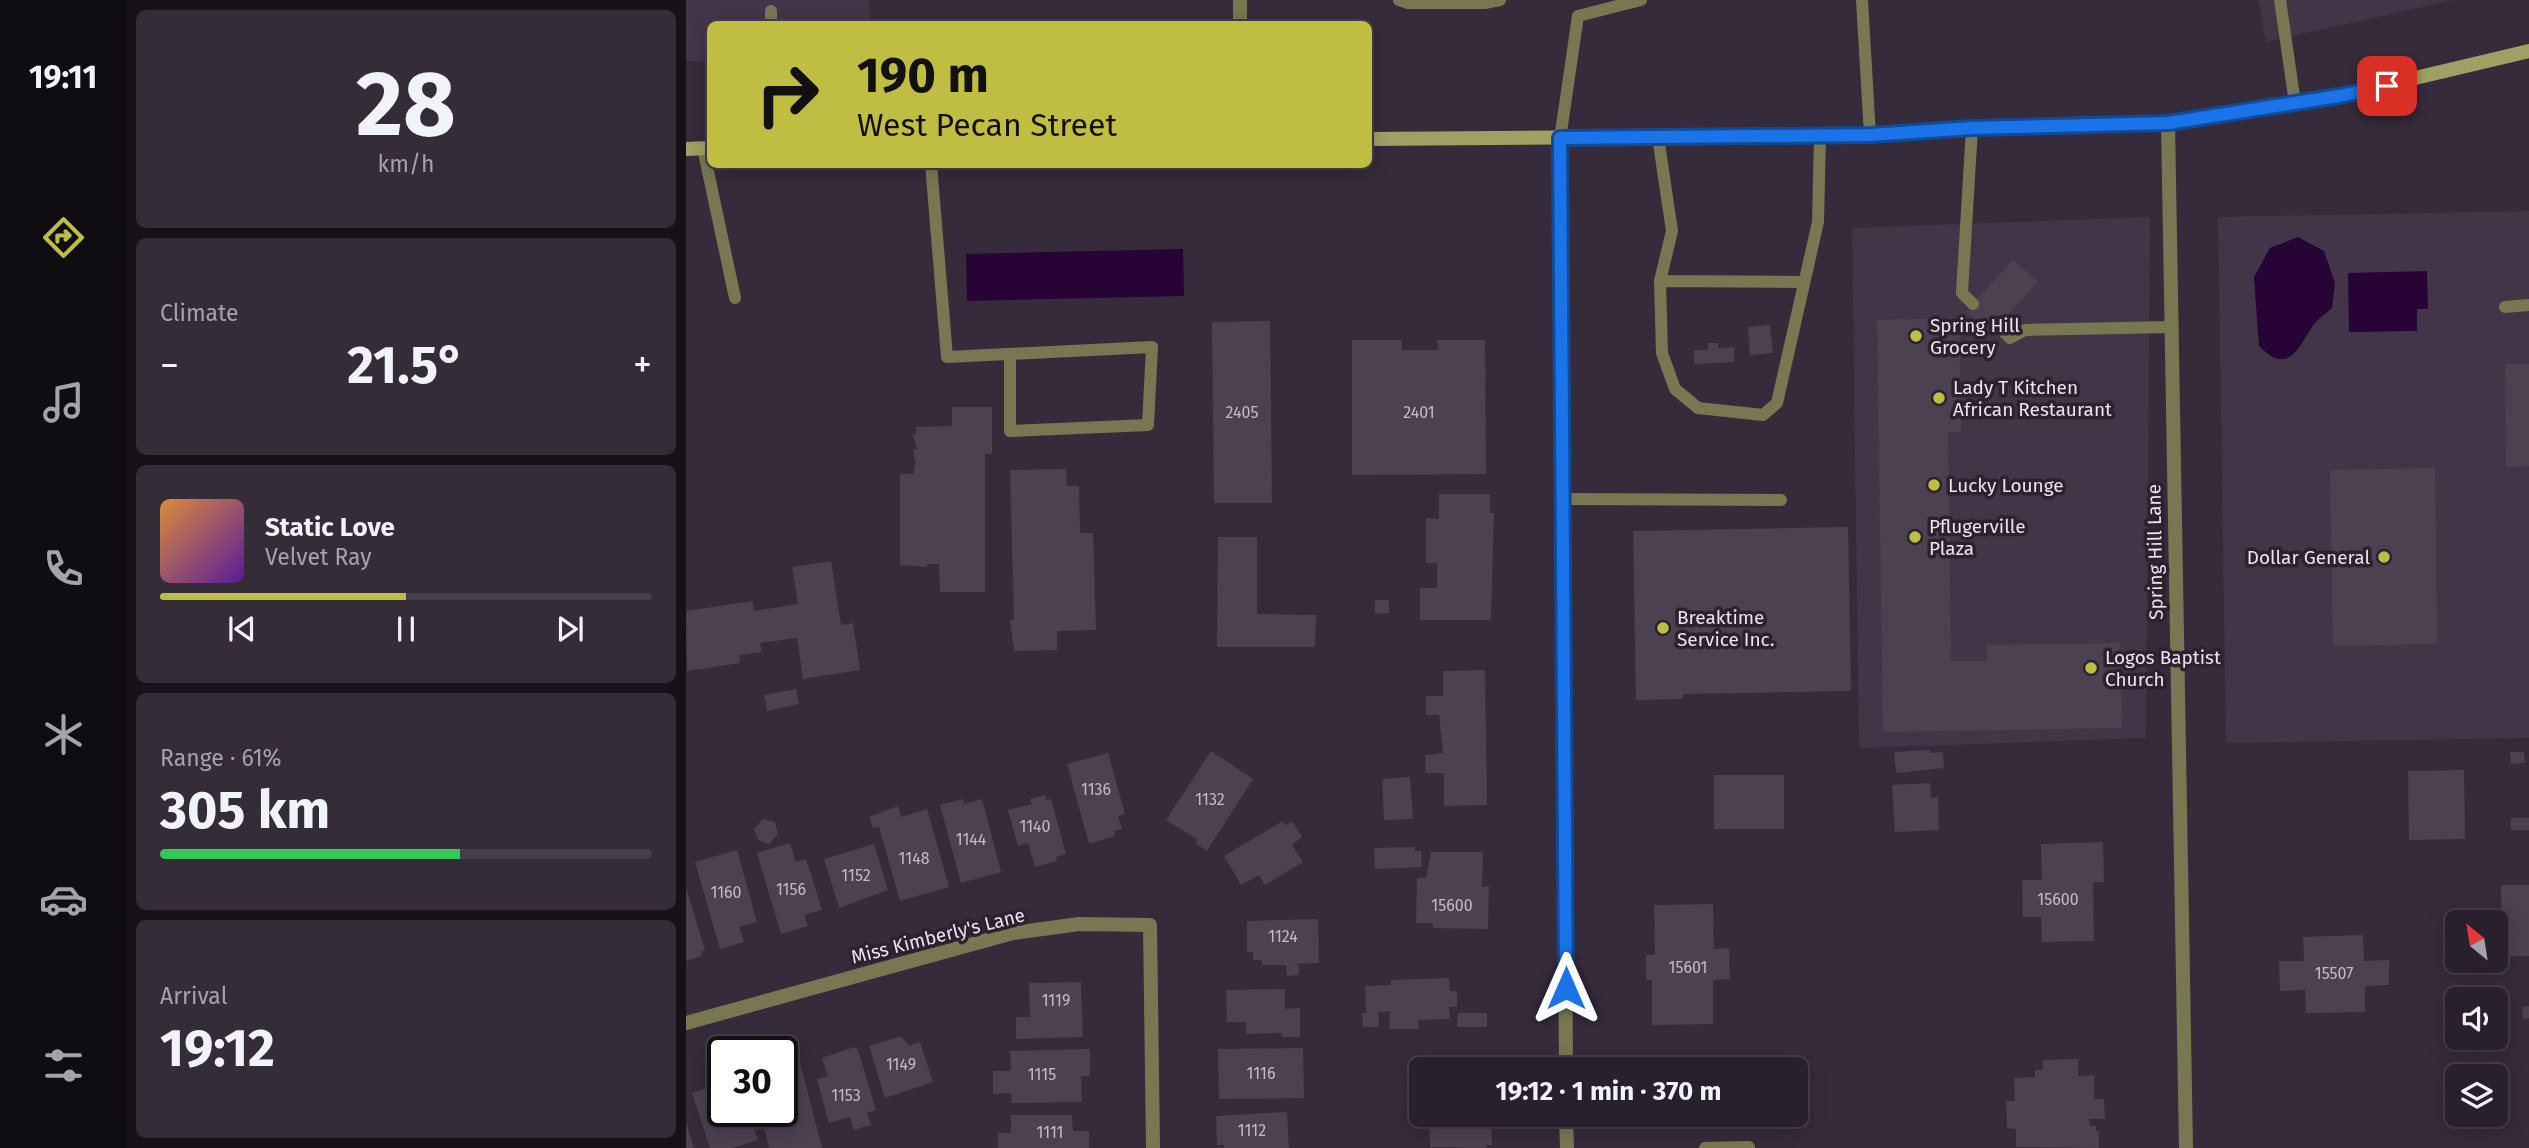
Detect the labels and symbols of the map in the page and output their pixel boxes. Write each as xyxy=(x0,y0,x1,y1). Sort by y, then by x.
pin xyxy=(2357,56,2417,116)
place label: Spring Hill Grocery xyxy=(1930,314,2020,359)
marker: Spring Hill Grocery xyxy=(1908,328,1924,344)
place label: Lady T Kitchen African Restaurant xyxy=(1953,376,2112,421)
marker: Lady T Kitchen African Restaurant xyxy=(1931,390,1947,406)
house number: 2405 xyxy=(1226,403,1258,422)
house number: 2401 xyxy=(1403,403,1435,422)
place label: Lucky Lounge xyxy=(1948,474,2064,497)
marker: Lucky Lounge xyxy=(1926,477,1942,493)
street label: Spring Hill Lane xyxy=(2142,484,2168,620)
place label: Pflugerville Plaza xyxy=(1929,515,2026,560)
marker: Pflugerville Plaza xyxy=(1907,529,1923,545)
place label: Dollar General xyxy=(2247,546,2370,569)
marker: Dollar General xyxy=(2376,549,2392,565)
place label: Breaktime Service Inc. xyxy=(1677,606,1774,651)
marker: Breaktime Service Inc. xyxy=(1655,620,1671,636)
place label: Logos Baptist Church xyxy=(2105,646,2221,691)
marker: Logos Baptist Church xyxy=(2083,660,2099,676)
house number: 1136 xyxy=(1081,780,1111,799)
house number: 1132 xyxy=(1195,790,1225,809)
house number: 1140 xyxy=(1019,817,1051,836)
house number: 1144 xyxy=(956,830,987,849)
house number: 1148 xyxy=(899,849,930,868)
house number: 1152 xyxy=(841,866,871,885)
house number: 1156 xyxy=(776,880,806,899)
house number: 1160 xyxy=(710,883,742,902)
house number: 15600 xyxy=(2037,890,2079,909)
house number: 15600 xyxy=(1431,896,1473,915)
street label: Miss Kimberly's Lane xyxy=(849,903,1027,969)
north arrow xyxy=(2445,910,2508,973)
house number: 1124 xyxy=(1268,927,1298,946)
position arrow xyxy=(1529,951,1603,1025)
house number: 15601 xyxy=(1669,958,1707,977)
house number: 15507 xyxy=(2315,964,2353,983)
house number: 1119 xyxy=(1042,991,1070,1010)
speed limit sign: 30 xyxy=(707,1036,798,1127)
house number: 1149 xyxy=(886,1055,916,1074)
house number: 1116 xyxy=(1247,1064,1275,1083)
house number: 1115 xyxy=(1028,1065,1056,1084)
house number: 1153 xyxy=(831,1086,861,1105)
house number: 1112 xyxy=(1238,1121,1266,1140)
house number: 1111 xyxy=(1036,1123,1064,1142)

